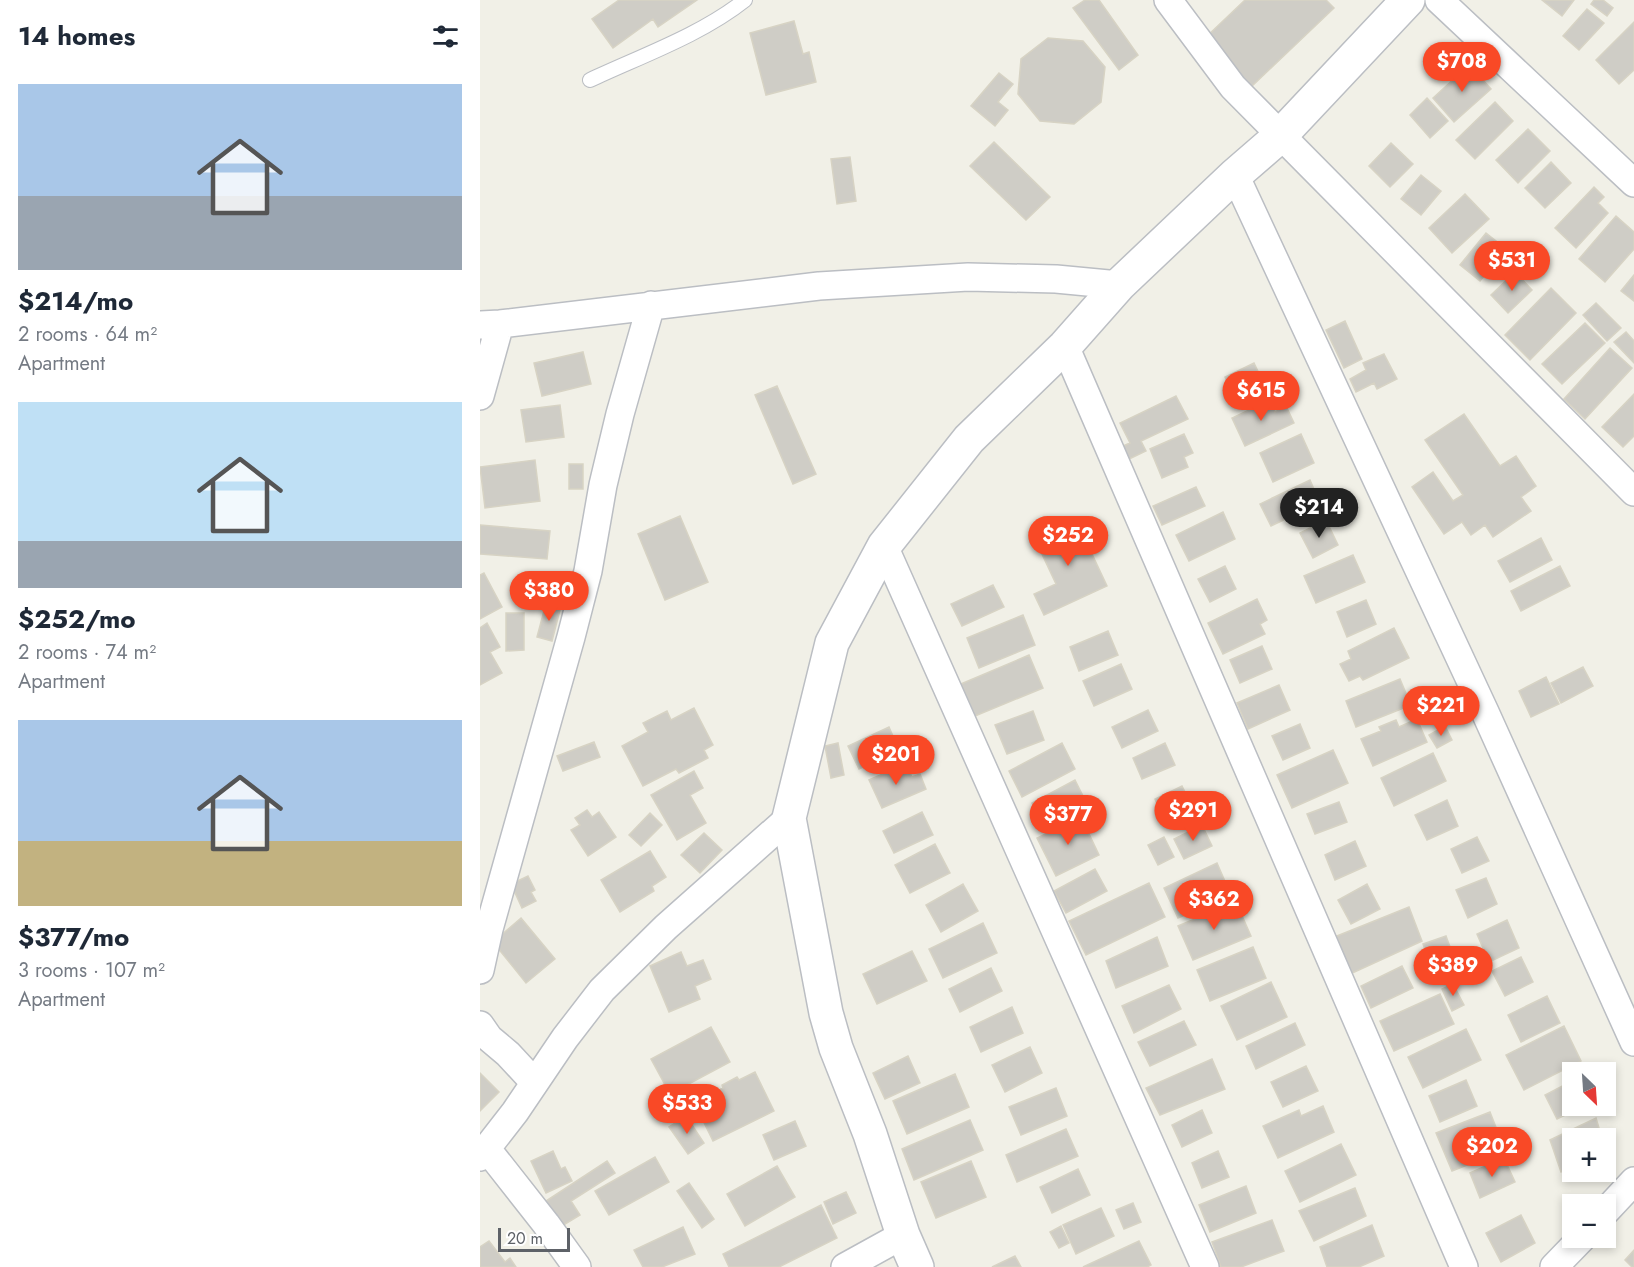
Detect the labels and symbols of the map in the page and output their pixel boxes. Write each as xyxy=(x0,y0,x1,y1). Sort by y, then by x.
pin: $708 xyxy=(1426,42,1498,93)
pin: $531 xyxy=(1476,241,1548,292)
pin: $615 xyxy=(1225,371,1297,422)
pin: $214 xyxy=(1283,488,1355,539)
pin: $252 xyxy=(1032,516,1104,567)
pin: $380 xyxy=(513,571,585,622)
pin: $221 xyxy=(1405,686,1477,737)
pin: $201 xyxy=(860,735,932,786)
pin: $291 xyxy=(1157,791,1229,842)
pin: $377 xyxy=(1032,795,1104,846)
pin: $362 xyxy=(1178,880,1250,931)
pin: $389 xyxy=(1417,946,1489,997)
north arrow xyxy=(1562,1062,1616,1116)
pin: $533 xyxy=(651,1084,723,1135)
pin: $202 xyxy=(1456,1127,1528,1178)
scale bar xyxy=(498,1225,570,1252)

